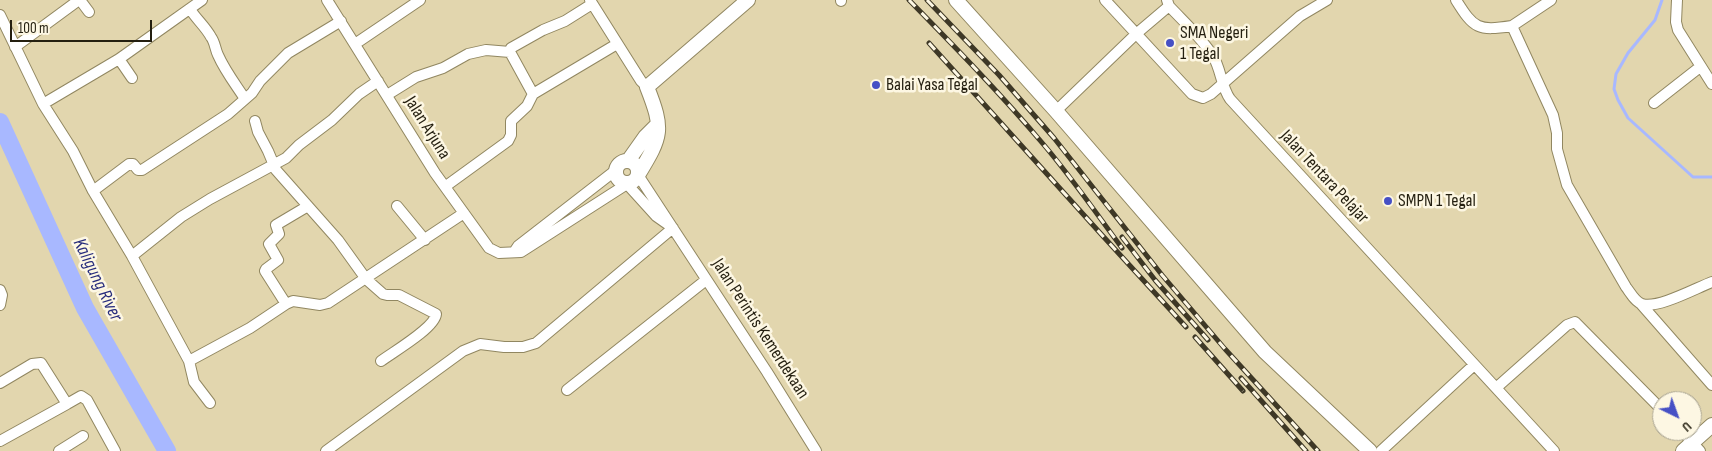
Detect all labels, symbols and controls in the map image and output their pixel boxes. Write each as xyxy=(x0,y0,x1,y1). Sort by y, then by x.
scale bar xyxy=(12,10,155,42)
text: 100 m xyxy=(18,19,49,38)
place label: SMA Negeri 1 Tegal xyxy=(1180,22,1248,64)
marker: SMA Negeri 1 Tegal xyxy=(1164,37,1176,49)
place label: Balai Yasa Tegal xyxy=(886,74,978,96)
marker: Balai Yasa Tegal xyxy=(870,79,882,91)
street label: Jalan Arjuna xyxy=(399,93,455,163)
street label: Jalan Tentara Pelajar xyxy=(1275,126,1373,228)
place label: SMPN 1 Tegal xyxy=(1398,190,1476,212)
marker: SMPN 1 Tegal xyxy=(1382,195,1394,207)
water label: Kaligung River xyxy=(67,235,127,325)
street label: Jalan Perintis Kemerdekaan xyxy=(707,255,813,403)
north arrow xyxy=(1652,391,1702,441)
text: U xyxy=(1678,418,1695,436)

